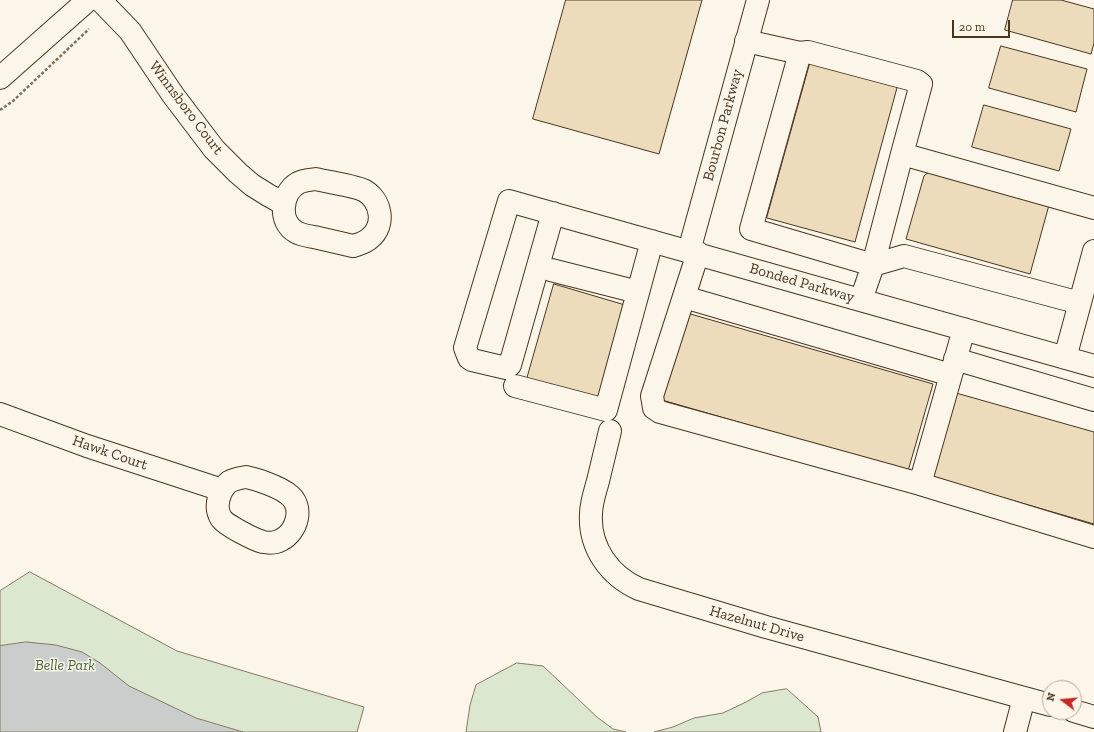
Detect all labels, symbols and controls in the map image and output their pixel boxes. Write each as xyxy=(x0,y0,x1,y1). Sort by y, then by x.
scale bar xyxy=(954,12,1012,38)
text: 20 m xyxy=(959,20,985,34)
street label: Winnsboro Court xyxy=(145,58,227,158)
street label: Bourbon Parkway xyxy=(699,67,747,183)
street label: Bonded Parkway xyxy=(748,259,856,307)
street label: Hawk Court xyxy=(70,432,150,474)
street label: Hazelnut Drive xyxy=(708,602,806,646)
park label: Belle Park xyxy=(35,657,95,675)
north arrow xyxy=(1042,680,1082,720)
text: N xyxy=(1044,691,1058,703)

